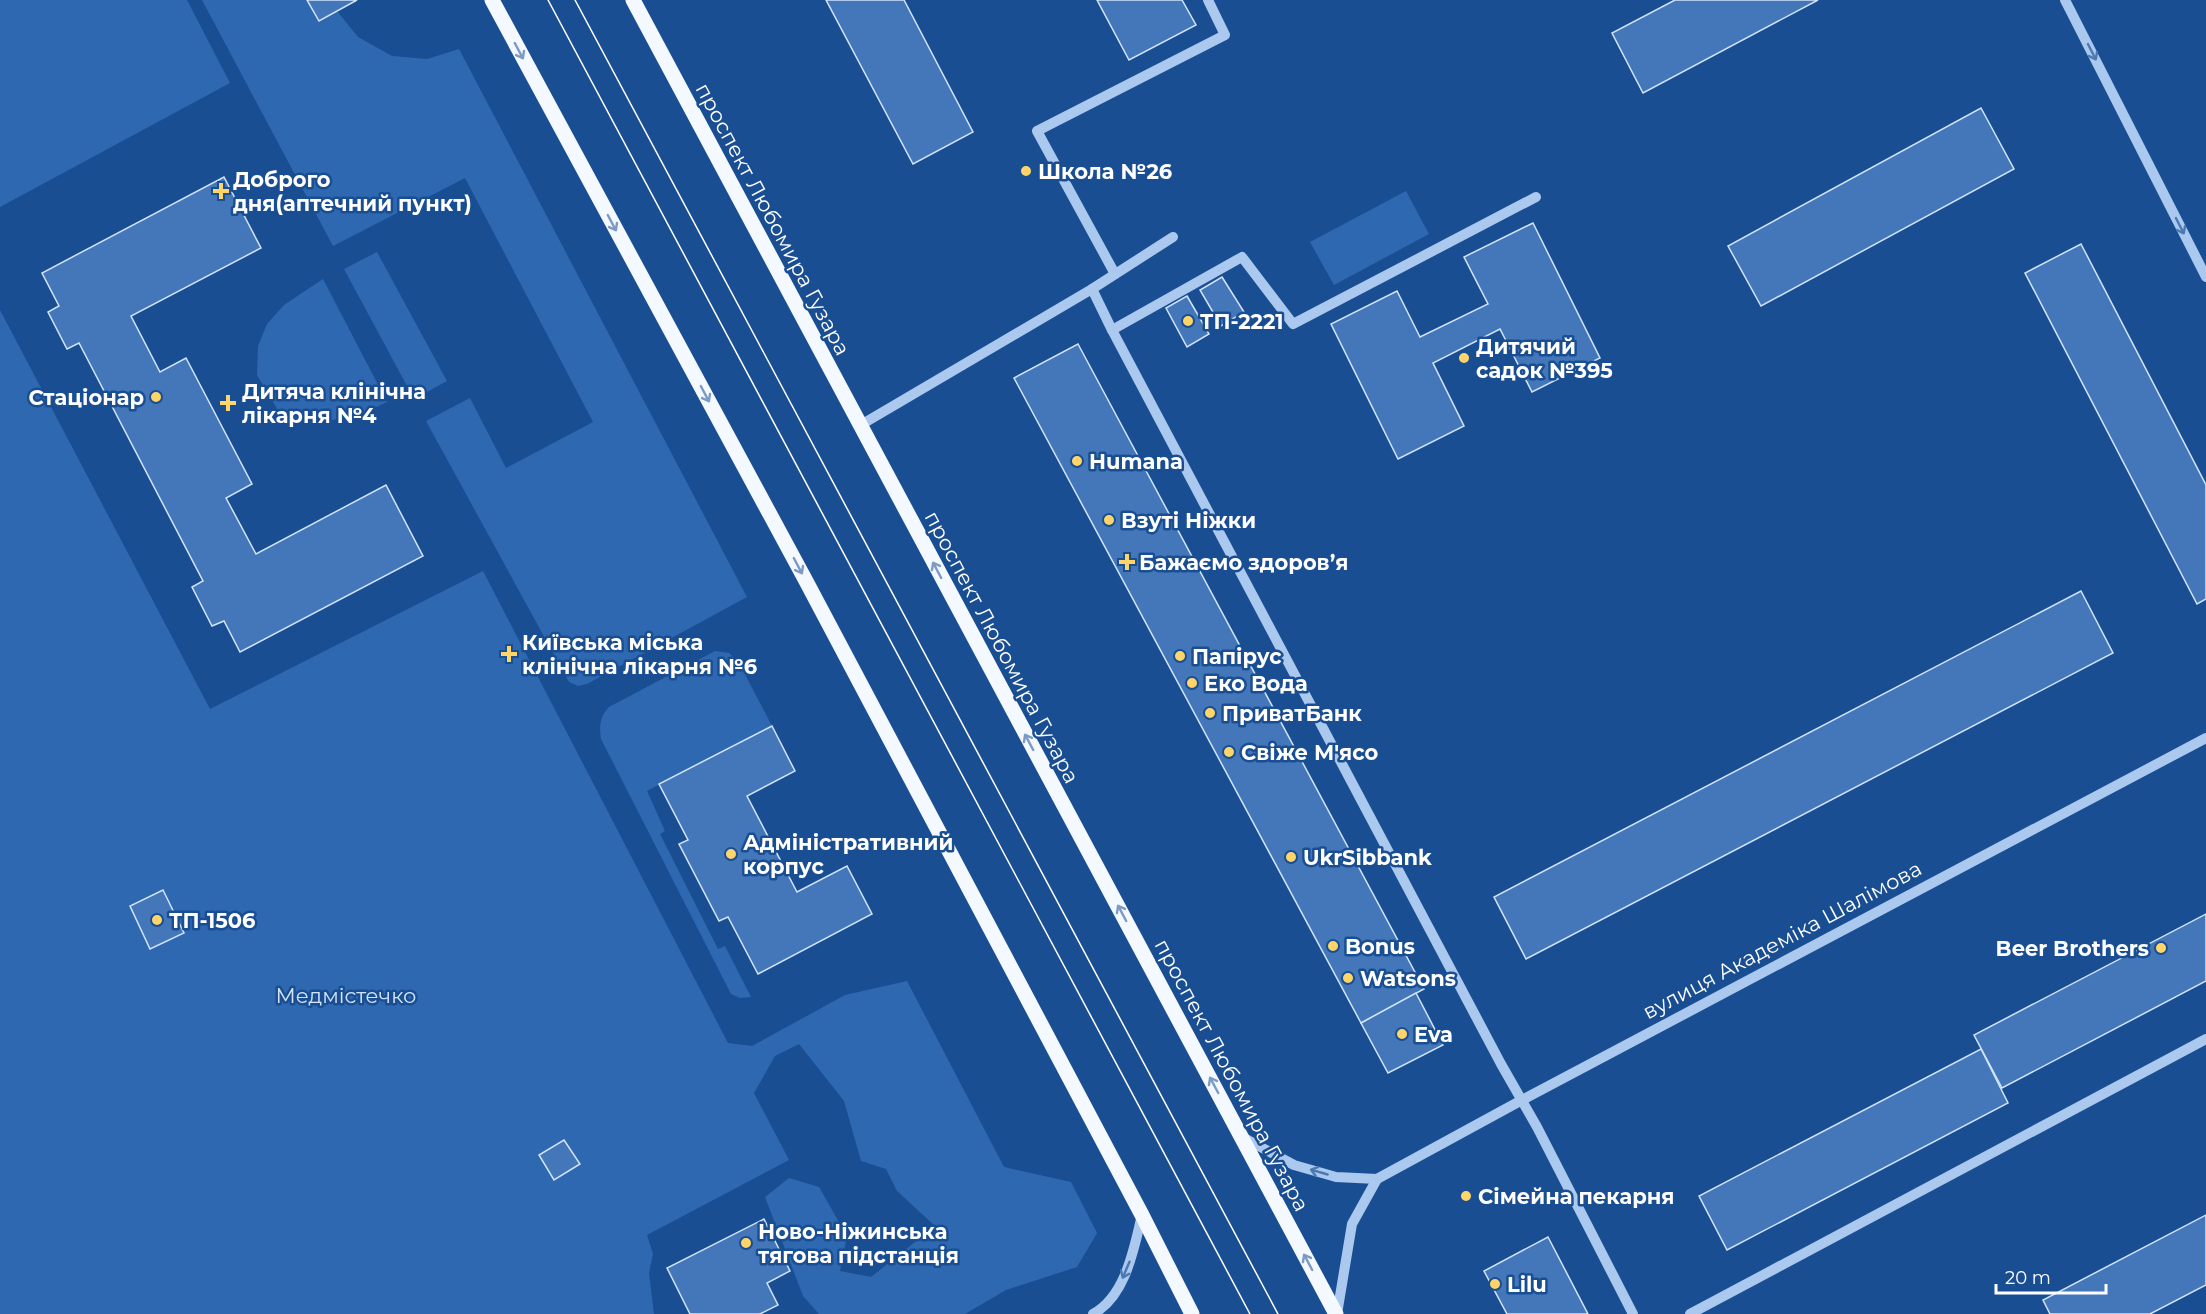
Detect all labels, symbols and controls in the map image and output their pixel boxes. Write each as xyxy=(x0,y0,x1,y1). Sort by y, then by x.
one-way arrow xyxy=(514,42,526,60)
one-way arrow xyxy=(2086,43,2098,61)
street label: проспект Любомира Гузара xyxy=(690,79,856,359)
place label: Школа №26 xyxy=(1038,159,1172,184)
marker: Школа №26 xyxy=(1019,164,1033,178)
place label: Доброго дня(аптечний пункт) xyxy=(233,167,472,216)
marker: Доброго дня(аптечний пункт) xyxy=(214,184,228,198)
one-way arrow xyxy=(606,214,618,231)
one-way arrow xyxy=(2174,217,2186,234)
place label: ТП-2221 xyxy=(1200,309,1284,334)
marker: ТП-2221 xyxy=(1181,314,1195,328)
place label: Дитячий садок №395 xyxy=(1476,334,1613,383)
marker: Дитячий садок №395 xyxy=(1457,351,1471,365)
place label: Дитяча клінічна лікарня №4 xyxy=(242,379,426,428)
place label: Стаціонар xyxy=(28,385,144,410)
one-way arrow xyxy=(700,385,711,403)
marker: Стаціонар xyxy=(149,390,163,404)
marker: Дитяча клінічна лікарня №4 xyxy=(219,394,237,412)
place label: Humana xyxy=(1089,449,1183,474)
marker: Humana xyxy=(1070,454,1084,468)
street label: проспект Любомира Гузара xyxy=(919,507,1085,787)
place label: Взуті Ніжки xyxy=(1121,508,1256,533)
marker: Взуті Ніжки xyxy=(1102,513,1116,527)
place label: Бажаємо здоровʼя xyxy=(1139,550,1348,575)
marker: Бажаємо здоровʼя xyxy=(1120,555,1134,569)
one-way arrow xyxy=(792,557,804,574)
one-way arrow xyxy=(931,562,943,579)
place label: Київська міська клінічна лікарня №6 xyxy=(522,630,757,679)
place label: Папірус xyxy=(1192,644,1282,669)
marker: Київська міська клінічна лікарня №6 xyxy=(500,645,518,663)
marker: Папірус xyxy=(1173,649,1187,663)
place label: Еко Вода xyxy=(1204,671,1308,696)
marker: Еко Вода xyxy=(1185,676,1199,690)
place label: ПриватБанк xyxy=(1222,701,1362,726)
marker: ПриватБанк xyxy=(1203,706,1217,720)
one-way arrow xyxy=(1023,734,1035,751)
place label: Свіже М'ясо xyxy=(1241,740,1379,765)
marker: Свіже М'ясо xyxy=(1222,745,1236,759)
place label: Адміністративний корпус xyxy=(743,830,953,879)
place label: UkrSibbank xyxy=(1303,845,1432,870)
marker: Адміністративний корпус xyxy=(724,847,738,861)
marker: UkrSibbank xyxy=(1284,850,1298,864)
street label: вулиця Академіка Шалімова xyxy=(1638,856,1926,1024)
one-way arrow xyxy=(1116,905,1127,923)
place label: ТП-1506 xyxy=(169,908,255,933)
marker: ТП-1506 xyxy=(150,913,164,927)
place label: Bonus xyxy=(1345,934,1415,959)
street label: проспект Любомира Гузара xyxy=(1149,935,1315,1215)
place label: Beer Brothers xyxy=(1996,936,2149,961)
marker: Bonus xyxy=(1326,939,1340,953)
marker: Beer Brothers xyxy=(2154,941,2168,955)
place label: Watsons xyxy=(1360,966,1456,991)
marker: Watsons xyxy=(1341,971,1355,985)
park label: Медмістечко xyxy=(276,983,416,1008)
place label: Eva xyxy=(1414,1022,1453,1047)
marker: Eva xyxy=(1395,1027,1409,1041)
one-way arrow xyxy=(1208,1077,1220,1094)
one-way arrow xyxy=(1310,1166,1329,1177)
place label: Сімейна пекарня xyxy=(1478,1184,1675,1209)
marker: Сімейна пекарня xyxy=(1459,1189,1473,1203)
place label: Ново-Ніжинська тягова підстанція xyxy=(758,1219,959,1268)
marker: Ново-Ніжинська тягова підстанція xyxy=(739,1236,753,1250)
one-way arrow xyxy=(1302,1254,1313,1272)
scale bar xyxy=(1996,1257,2106,1295)
one-way arrow xyxy=(1120,1260,1131,1278)
text: 20 m xyxy=(2005,1267,2051,1289)
place label: Lilu xyxy=(1507,1272,1547,1297)
marker: Lilu xyxy=(1488,1277,1502,1291)

